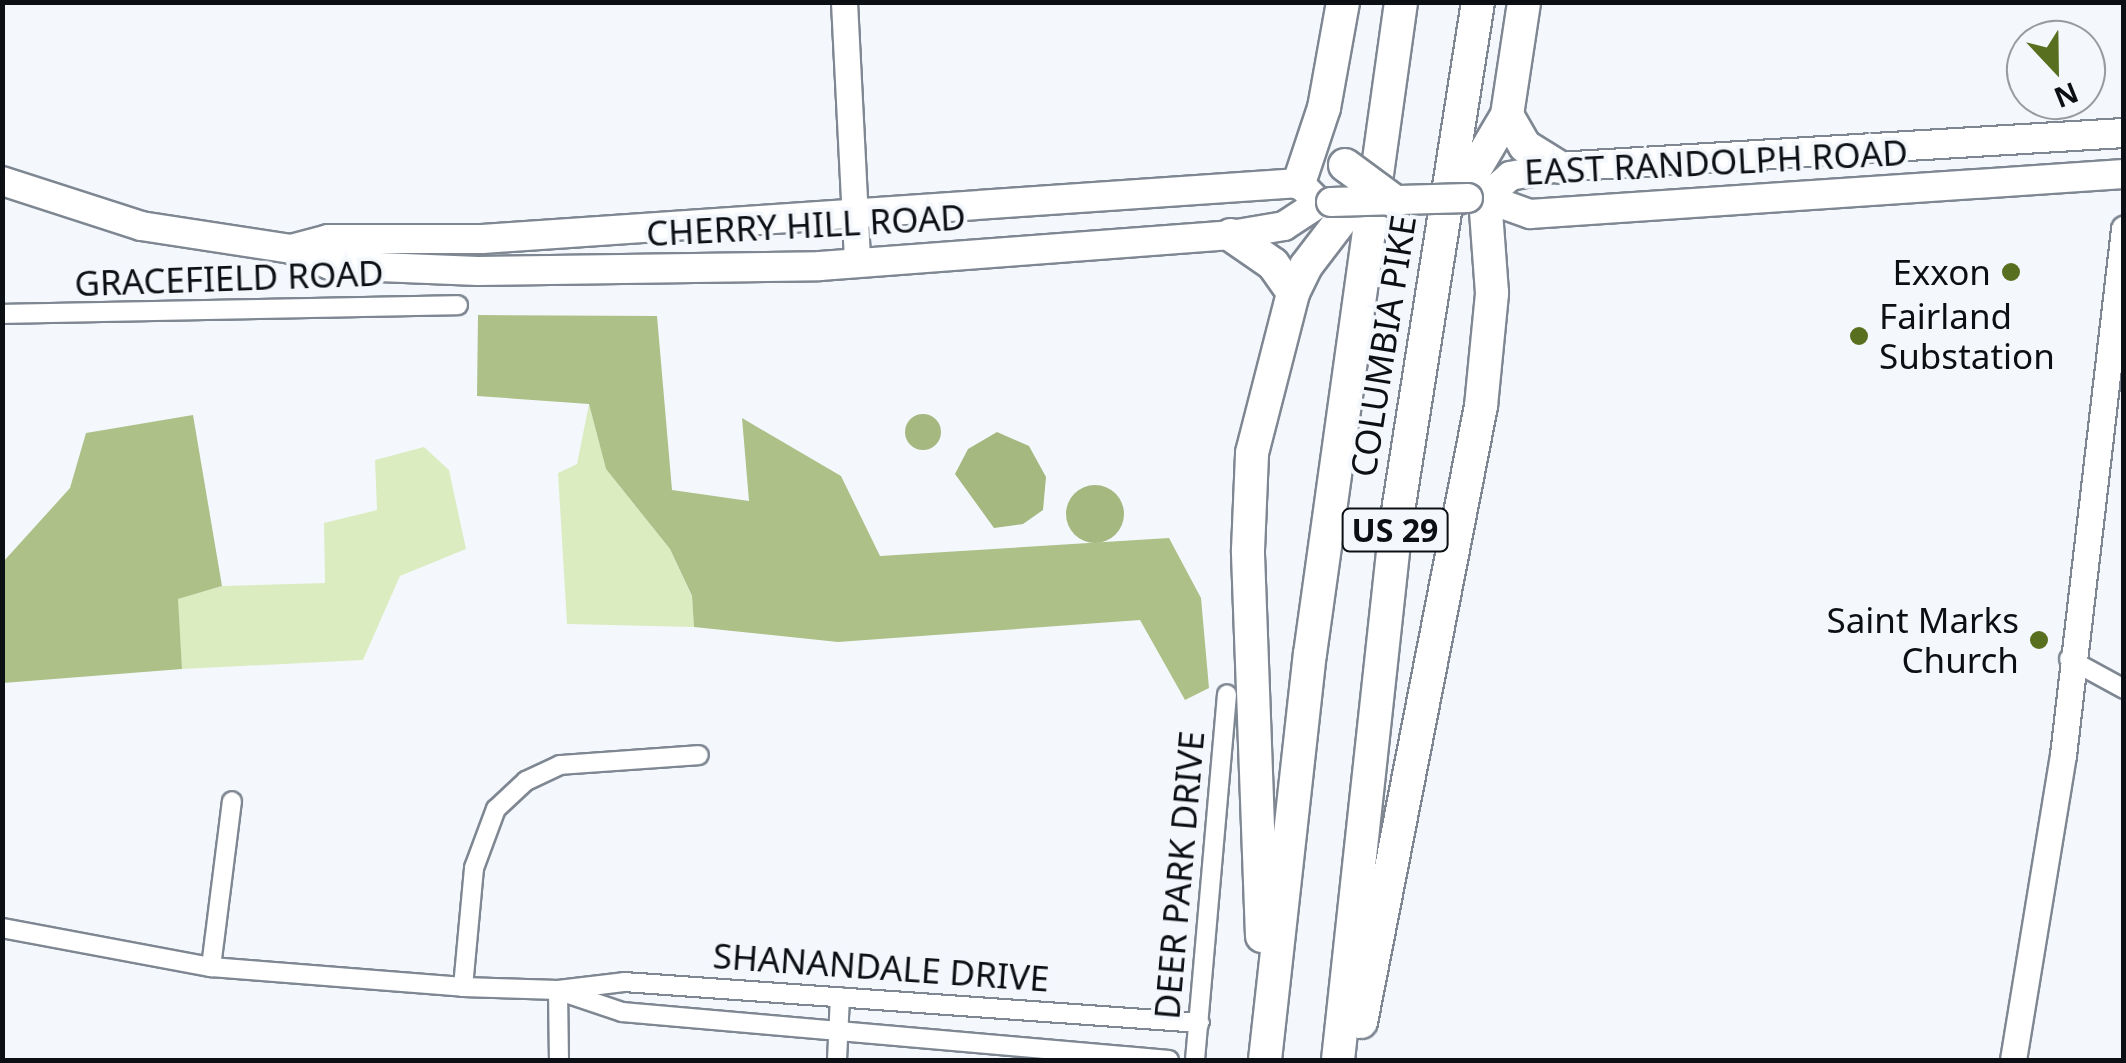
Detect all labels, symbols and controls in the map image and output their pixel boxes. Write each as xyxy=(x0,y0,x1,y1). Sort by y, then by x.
north arrow xyxy=(2006,20,2106,120)
text: N xyxy=(2049,74,2084,118)
street label: EAST RANDOLPH ROAD xyxy=(1523,131,1909,193)
street label: CHERRY HILL ROAD xyxy=(645,196,967,254)
street label: COLUMBIA PIKE xyxy=(1342,212,1424,480)
place label: Exxon xyxy=(1892,251,1991,293)
street label: GRACEFIELD ROAD xyxy=(74,252,384,304)
marker: Exxon xyxy=(2000,261,2022,283)
place label: Fairland Substation xyxy=(1879,295,2055,377)
marker: Fairland Substation xyxy=(1848,325,1870,347)
road number: US 29 xyxy=(1340,503,1450,557)
place label: Saint Marks Church xyxy=(1826,599,2019,681)
marker: Saint Marks Church xyxy=(2028,629,2050,651)
street label: DEER PARK DRIVE xyxy=(1145,729,1213,1021)
street label: SHANANDALE DRIVE xyxy=(712,934,1050,1000)

